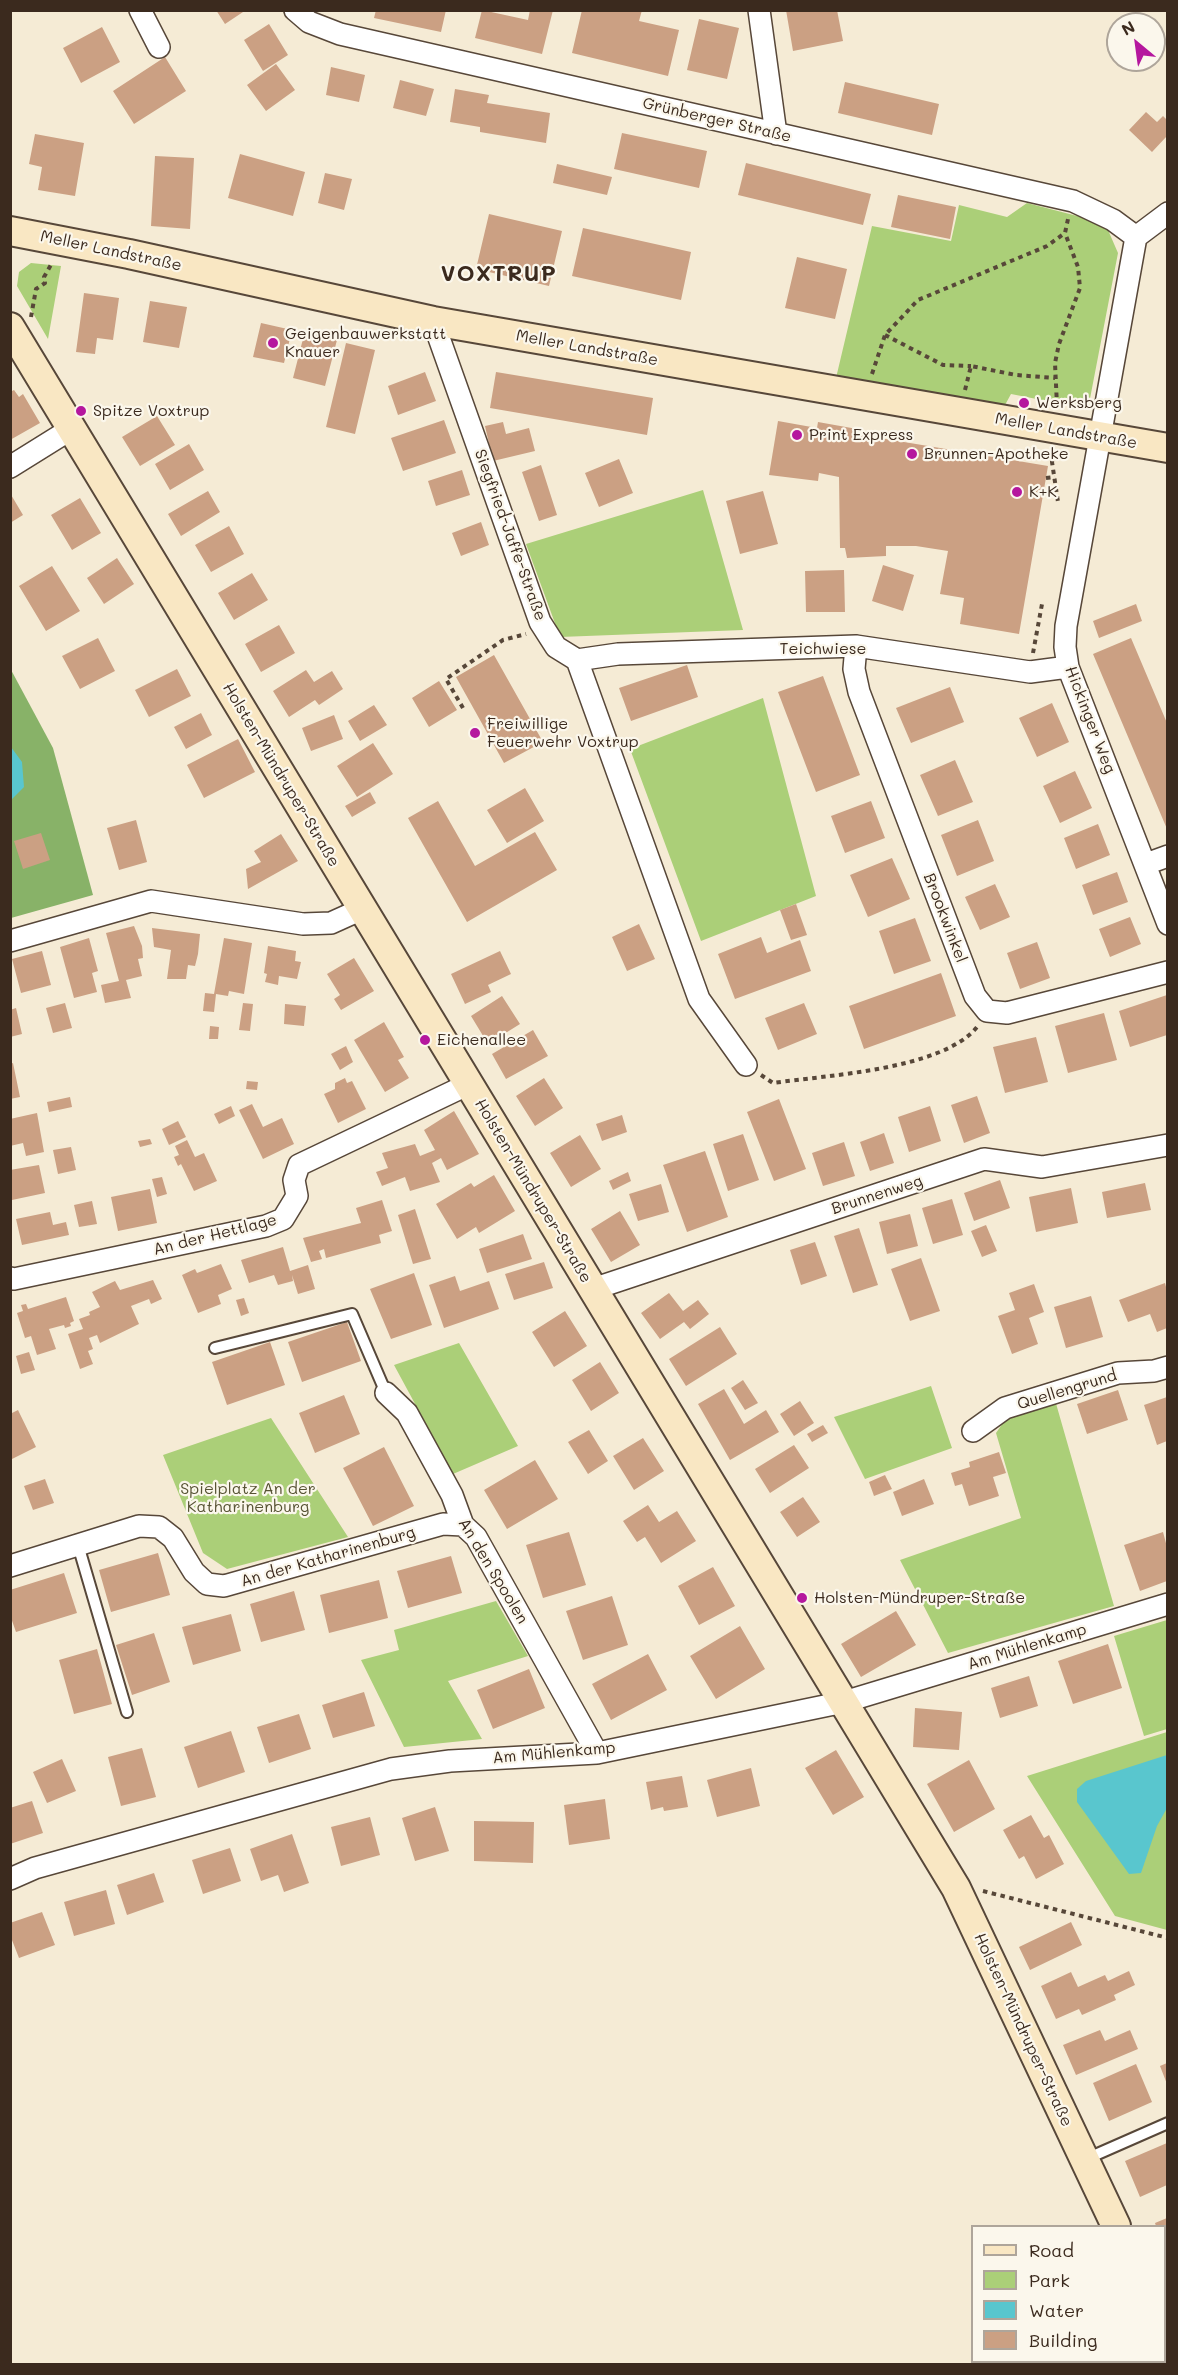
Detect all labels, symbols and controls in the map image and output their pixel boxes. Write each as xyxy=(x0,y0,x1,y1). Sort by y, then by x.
north arrow xyxy=(1106,12,1166,72)
text: N xyxy=(1118,15,1138,40)
street label: Grünberger Straße xyxy=(641,94,793,146)
street label: Meller Landstraße xyxy=(39,227,183,275)
district label: VOXTRUP xyxy=(441,261,557,287)
place label: Geigenbauwerkstatt Knauer xyxy=(285,324,446,362)
street label: Meller Landstraße xyxy=(514,326,660,370)
marker: Geigenbauwerkstatt Knauer xyxy=(266,336,280,350)
place label: Werksberg xyxy=(1036,393,1122,413)
marker: Werksberg xyxy=(1017,396,1031,410)
place label: Spitze Voxtrup xyxy=(93,401,209,421)
marker: Spitze Voxtrup xyxy=(74,404,88,418)
street label: Meller Landstraße xyxy=(993,409,1139,453)
place label: Print Express xyxy=(809,425,913,445)
marker: Print Express xyxy=(790,428,804,442)
place label: Brunnen-Apotheke xyxy=(924,444,1069,464)
street label: Siegfried-Jaffe-Straße xyxy=(470,447,550,623)
marker: Brunnen-Apotheke xyxy=(905,447,919,461)
place label: K+K xyxy=(1029,482,1057,502)
marker: K+K xyxy=(1010,485,1024,499)
street label: Teichwiese xyxy=(779,639,867,659)
street label: Hickinger Weg xyxy=(1061,664,1119,776)
street label: Holsten-Mündruper-Straße xyxy=(218,680,344,870)
place label: Freiwillige Feuerwehr Voxtrup xyxy=(487,714,639,752)
marker: Freiwillige Feuerwehr Voxtrup xyxy=(468,726,482,740)
street label: Brookwinkel xyxy=(919,871,971,965)
place label: Eichenallee xyxy=(437,1030,526,1050)
marker: Eichenallee xyxy=(418,1033,432,1047)
street label: Holsten-Mündruper-Straße xyxy=(470,1096,596,1286)
street label: Brunnenweg xyxy=(829,1171,925,1219)
street label: An der Hettlage xyxy=(151,1210,279,1260)
street label: Quellengrund xyxy=(1015,1366,1119,1414)
park label: Spielplatz An der Katharinenburg xyxy=(180,1479,316,1517)
street label: An den Spoolen xyxy=(454,1515,532,1627)
street label: An der Katharinenburg xyxy=(238,1523,418,1591)
place label: Holsten-Mündruper-Straße xyxy=(814,1588,1025,1608)
marker: Holsten-Mündruper-Straße xyxy=(795,1591,809,1605)
street label: Am Mühlenkamp xyxy=(965,1620,1089,1674)
street label: Am Mühlenkamp xyxy=(492,1738,616,1768)
street label: Holsten-Mündruper-Straße xyxy=(970,1930,1076,2130)
legend xyxy=(971,2225,1166,2363)
text: Road xyxy=(1029,2238,1074,2262)
text: Park xyxy=(1029,2268,1070,2292)
text: Water xyxy=(1029,2298,1084,2322)
text: Building xyxy=(1029,2328,1097,2352)

